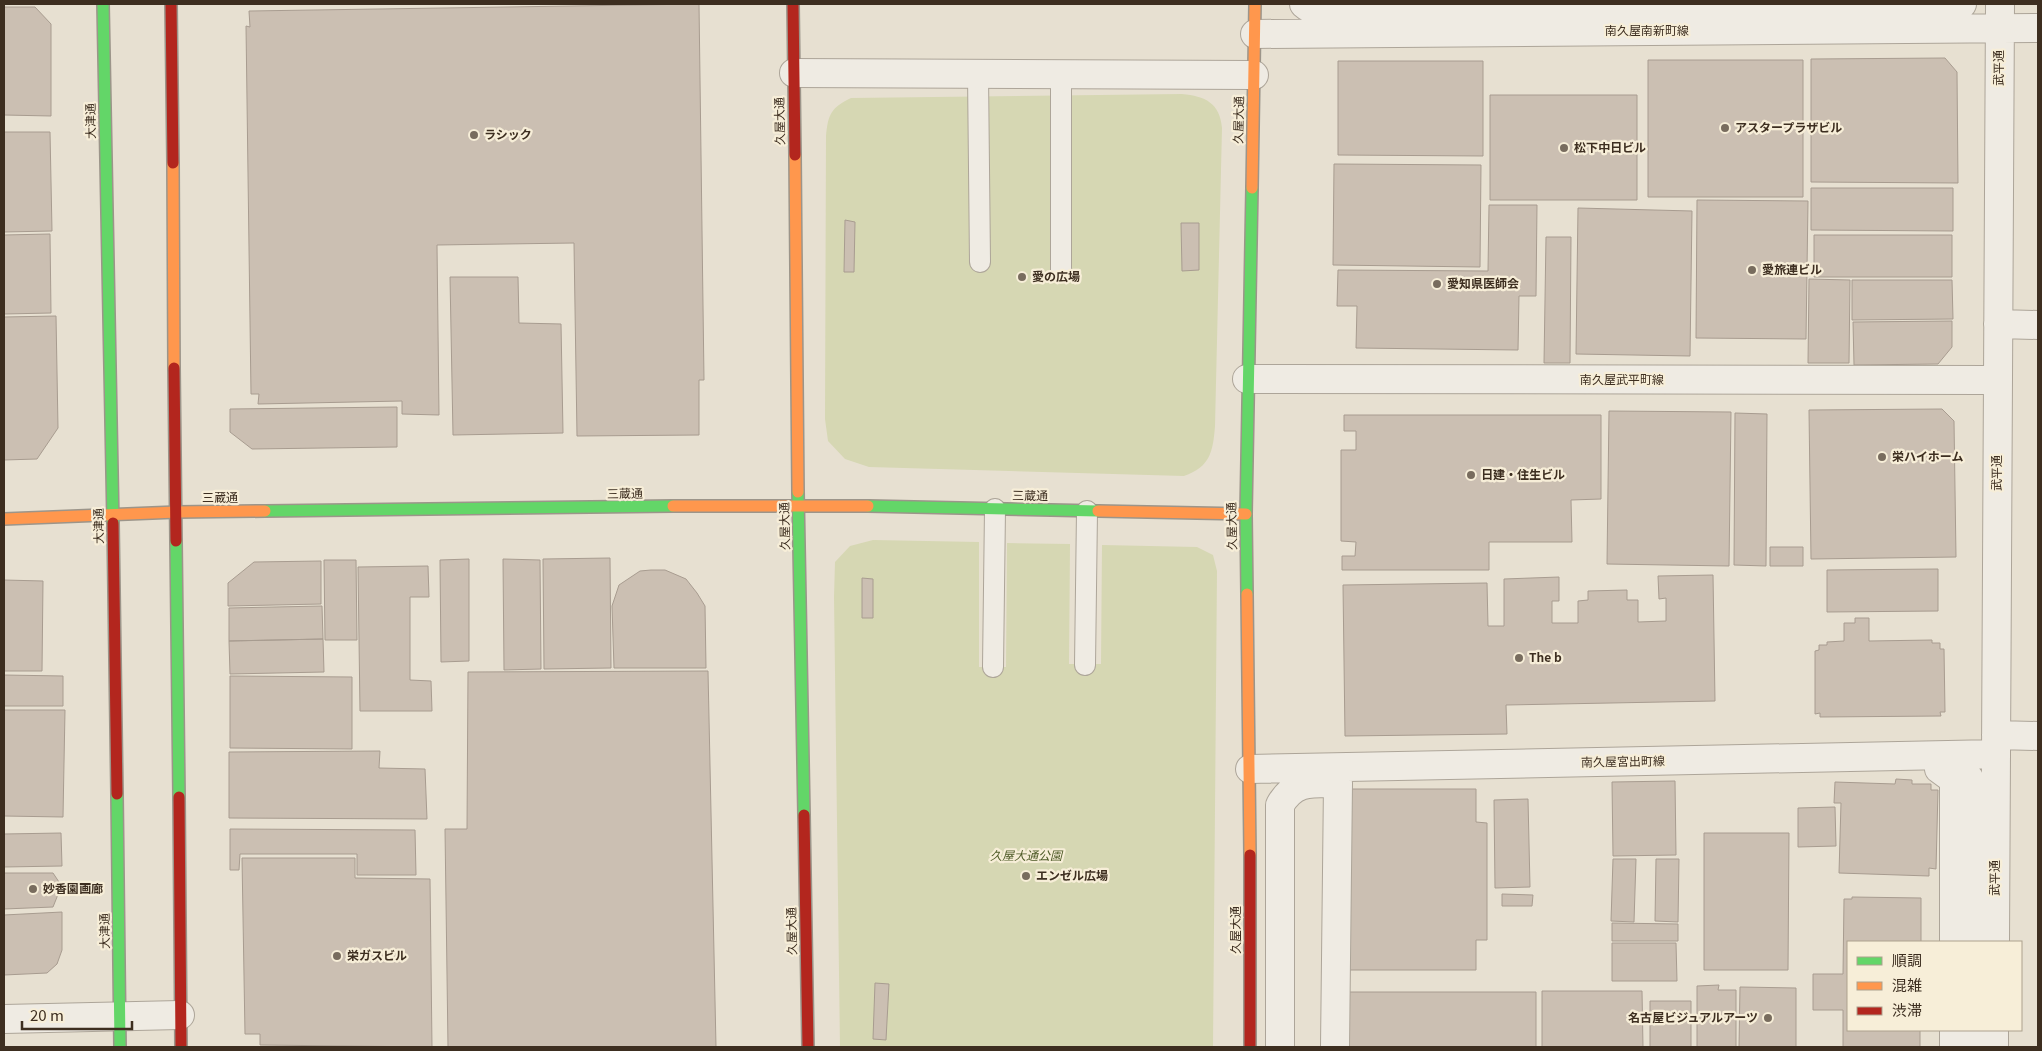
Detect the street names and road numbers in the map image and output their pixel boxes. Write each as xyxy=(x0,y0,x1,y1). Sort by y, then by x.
street label: 南久屋南新町線 xyxy=(1605,21,1689,38)
street label: 武平通 xyxy=(1989,50,2006,86)
street label: 久屋大通 xyxy=(1229,96,1246,144)
street label: 久屋大通 xyxy=(770,97,787,145)
street label: 大津通 xyxy=(81,103,98,139)
street label: 南久屋武平町線 xyxy=(1580,370,1664,387)
street label: 武平通 xyxy=(1987,455,2004,491)
street label: 三蔵通 xyxy=(607,484,643,501)
street label: 三蔵通 xyxy=(1012,486,1048,503)
street label: 三蔵通 xyxy=(202,488,238,505)
street label: 久屋大通 xyxy=(775,502,792,550)
street label: 久屋大通 xyxy=(1222,502,1239,550)
street label: 大津通 xyxy=(89,508,106,544)
street label: 南久屋宮出町線 xyxy=(1581,751,1665,770)
street label: 武平通 xyxy=(1985,860,2002,896)
street label: 久屋大通 xyxy=(1226,906,1243,954)
street label: 久屋大通 xyxy=(782,907,799,955)
street label: 大津通 xyxy=(95,913,112,949)

